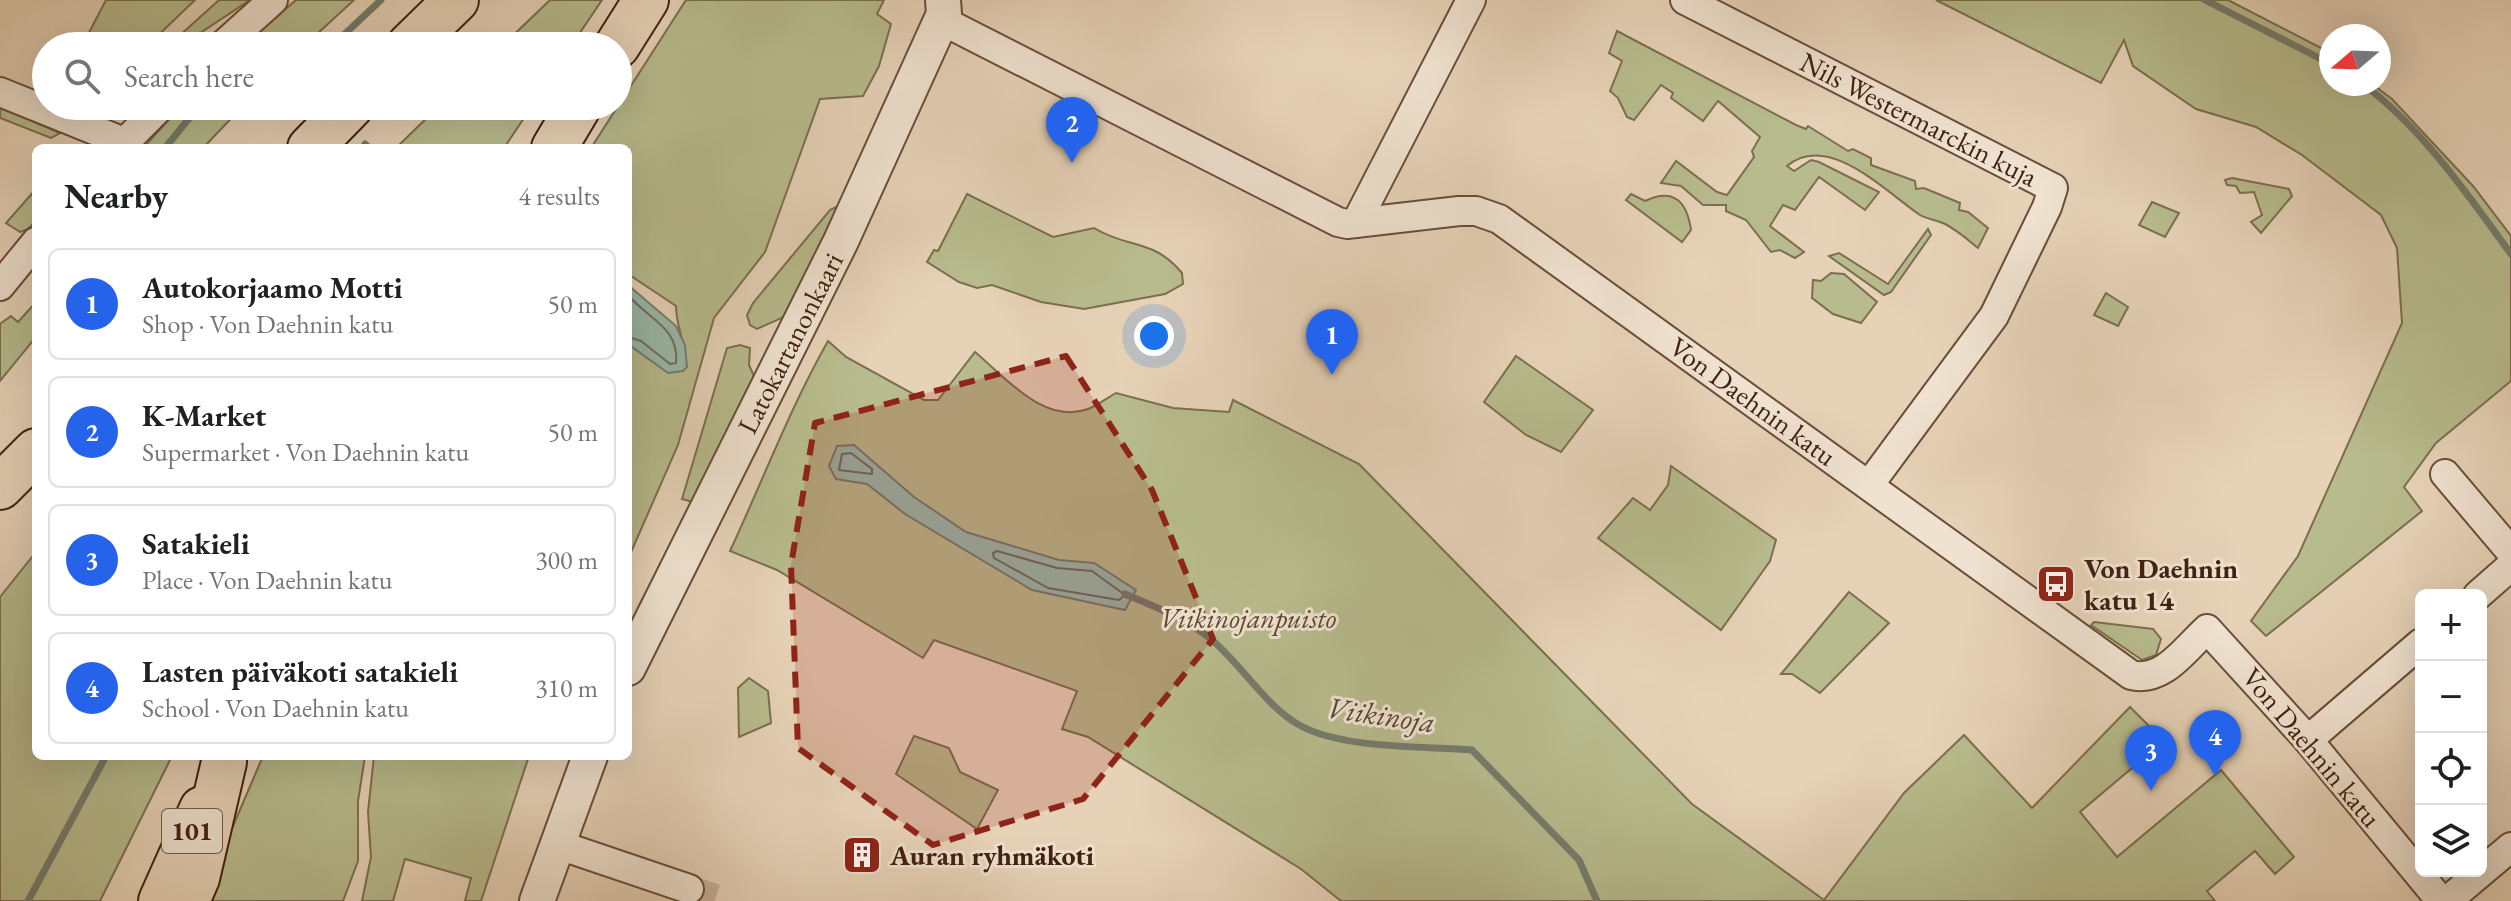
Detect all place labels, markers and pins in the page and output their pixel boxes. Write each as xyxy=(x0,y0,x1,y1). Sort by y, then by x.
pin: 2 xyxy=(1046,97,1098,163)
pin: 1 xyxy=(1306,309,1358,375)
place label: Von Daehnin katu 14 xyxy=(2084,550,2238,618)
bus stop icon: Von Daehnin katu 14 xyxy=(2035,563,2077,605)
pin: 4 xyxy=(2189,710,2241,776)
pin: 3 xyxy=(2125,725,2177,791)
building icon: Auran ryhmäkoti xyxy=(841,834,883,876)
place label: Auran ryhmäkoti xyxy=(889,837,1094,873)

